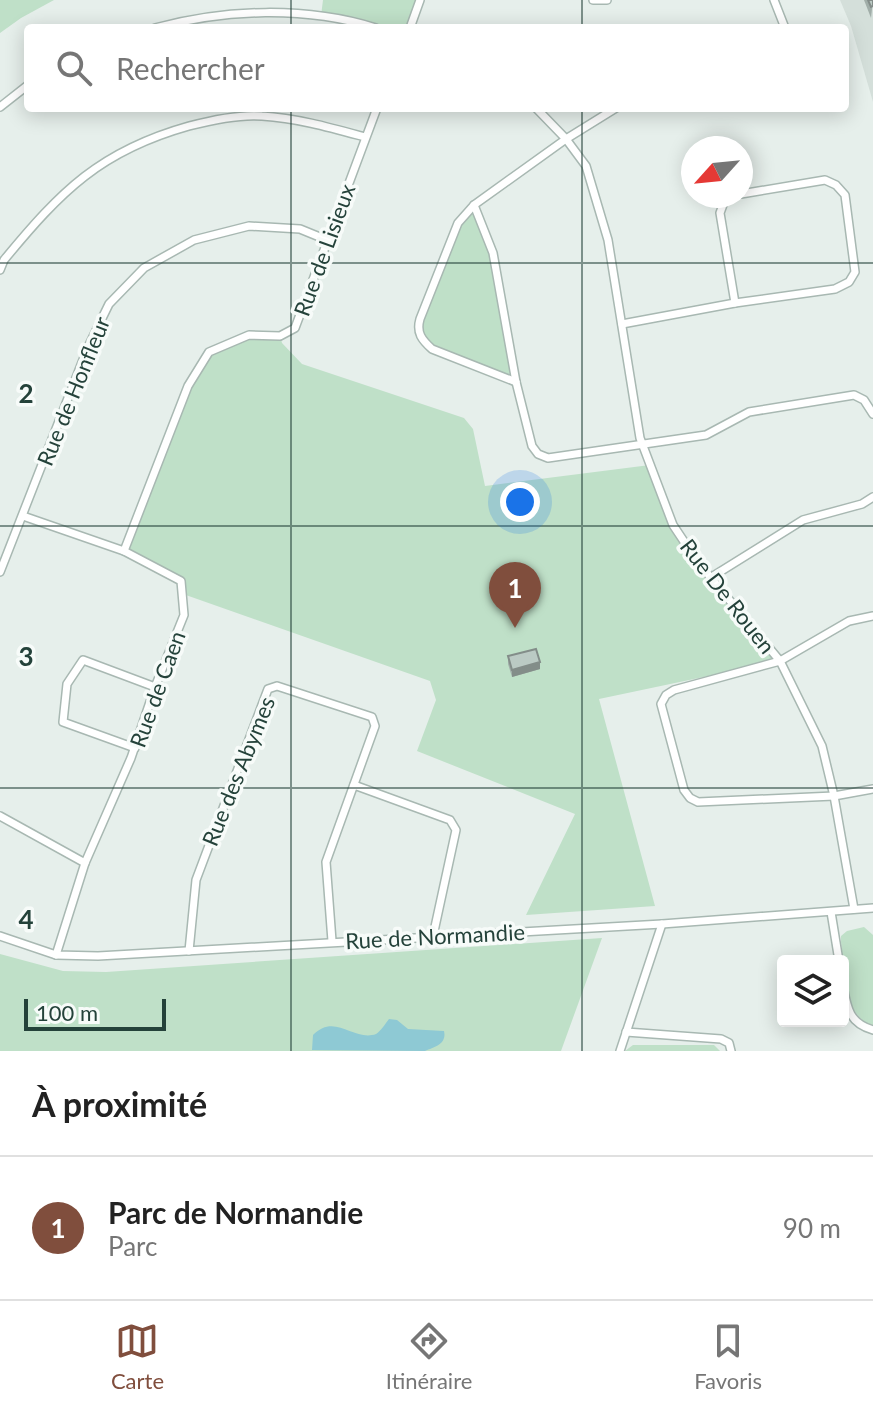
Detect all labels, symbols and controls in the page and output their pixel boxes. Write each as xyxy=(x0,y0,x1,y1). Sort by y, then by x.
search box xyxy=(24,24,849,112)
icon: search xyxy=(52,46,96,90)
text: Rechercher xyxy=(116,50,265,86)
north arrow xyxy=(681,136,753,208)
street label: Rue de Lisieux xyxy=(288,180,360,320)
street label: Rue de Honfleur xyxy=(31,313,115,469)
text: 2 xyxy=(18,377,34,409)
your location xyxy=(500,482,540,522)
street label: Rue De Rouen xyxy=(675,533,781,659)
pin: 1 xyxy=(489,562,541,628)
street label: Rue de Caen xyxy=(123,627,191,751)
text: 3 xyxy=(18,640,34,672)
street label: Rue des Abymes xyxy=(196,692,280,850)
text: 4 xyxy=(18,903,34,935)
street label: Rue de Normandie xyxy=(344,918,526,954)
map controls xyxy=(777,955,849,1027)
button: layers xyxy=(777,955,849,1027)
scale bar xyxy=(24,995,166,1031)
text: 100 m xyxy=(36,999,98,1026)
text: À proximité xyxy=(32,1083,207,1124)
text: Parc de Normandie xyxy=(108,1194,363,1230)
text: 1 xyxy=(50,1212,66,1244)
text: 90 m xyxy=(783,1212,841,1244)
text: Parc xyxy=(108,1230,157,1262)
tab: Carte xyxy=(111,1319,164,1394)
tab: Itinéraire xyxy=(386,1319,472,1394)
tab: Favoris xyxy=(694,1319,762,1394)

